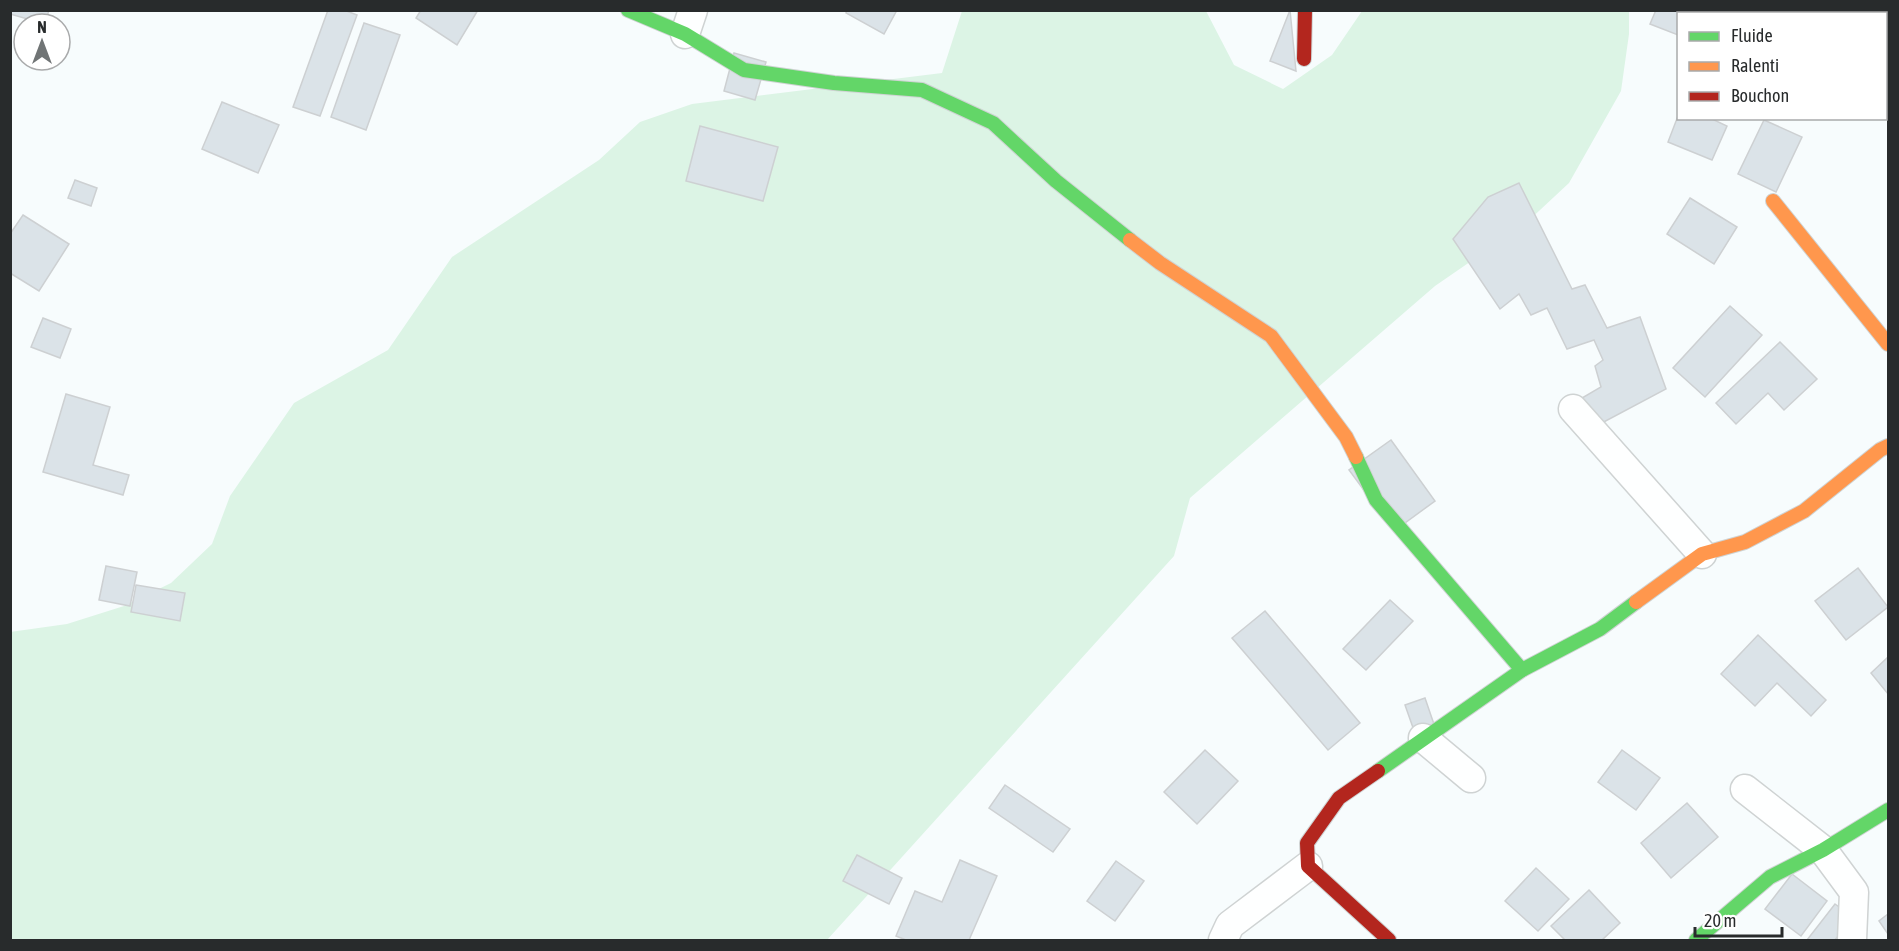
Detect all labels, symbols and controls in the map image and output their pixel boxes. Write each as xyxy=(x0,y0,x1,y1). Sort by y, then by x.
north arrow xyxy=(12,12,72,72)
legend xyxy=(1677,12,1887,120)
text: N xyxy=(37,18,47,36)
text: Fluide xyxy=(1731,25,1773,46)
text: Ralenti xyxy=(1731,55,1779,76)
text: Bouchon xyxy=(1731,85,1789,106)
scale bar xyxy=(1695,900,1782,938)
text: 20 m xyxy=(1704,910,1736,931)

